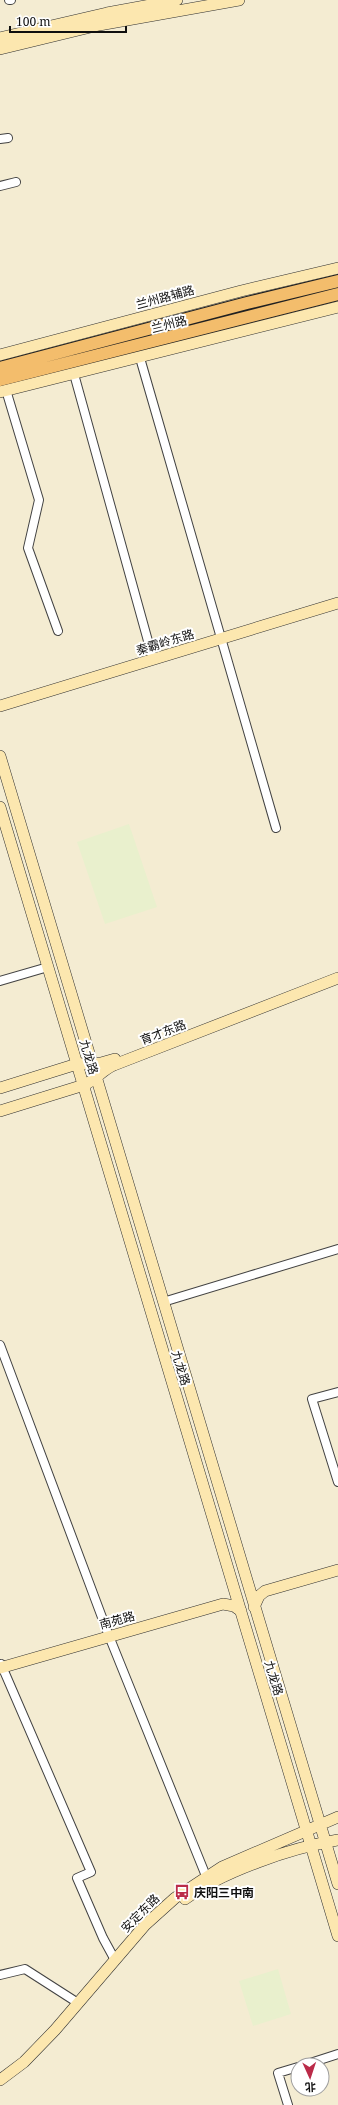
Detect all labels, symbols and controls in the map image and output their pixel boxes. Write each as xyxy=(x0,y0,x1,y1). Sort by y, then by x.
scale bar xyxy=(10,8,126,34)
text: 100 m xyxy=(16,13,51,30)
street label: 兰州路辅路 xyxy=(134,281,196,313)
street label: 兰州路 xyxy=(149,311,189,337)
street label: 秦霸岭东路 xyxy=(134,625,196,659)
street label: 育才东路 xyxy=(138,1015,188,1049)
street label: 九龙路 xyxy=(76,1037,102,1077)
street label: 九龙路 xyxy=(168,1348,194,1388)
street label: 南苑路 xyxy=(97,1607,137,1633)
street label: 九龙路 xyxy=(261,1658,287,1698)
bus stop icon: 庆阳三中南 xyxy=(173,1883,191,1901)
place label: 庆阳三中南 xyxy=(194,1884,254,1901)
street label: 安定东路 xyxy=(117,1890,163,1936)
north arrow xyxy=(290,2057,330,2097)
text: 北 xyxy=(305,2080,316,2095)

